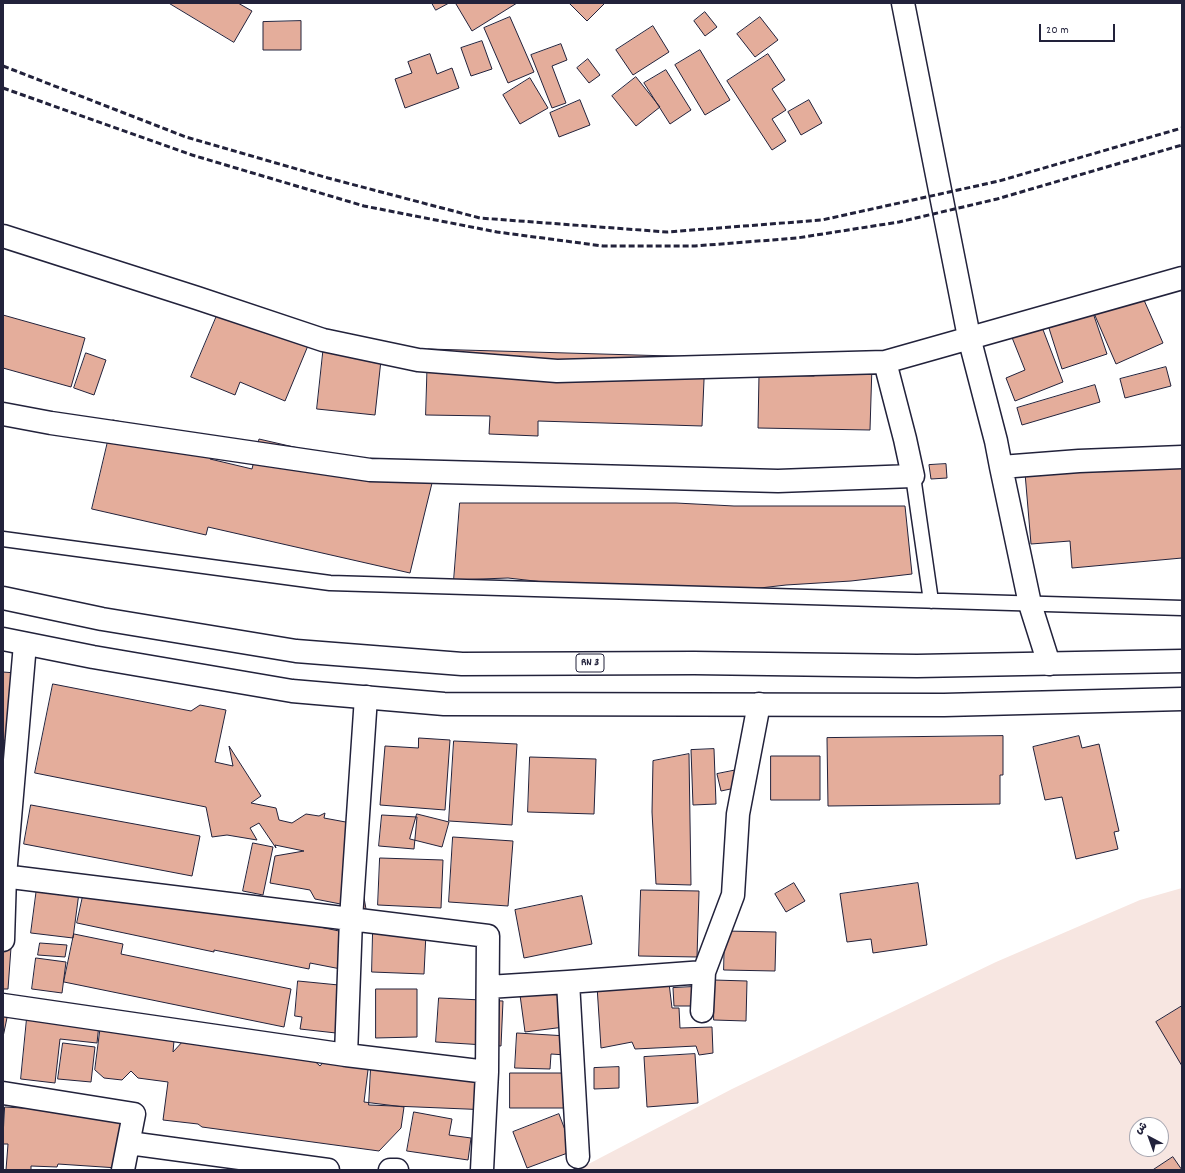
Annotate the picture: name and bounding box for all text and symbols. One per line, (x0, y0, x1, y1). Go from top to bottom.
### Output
scale bar (1041, 16, 1117, 42)
text: 20 m (1046, 22, 1069, 39)
road number: RN 3 (576, 654, 604, 672)
north arrow (1129, 1117, 1169, 1157)
text: ش (1132, 1119, 1152, 1139)

